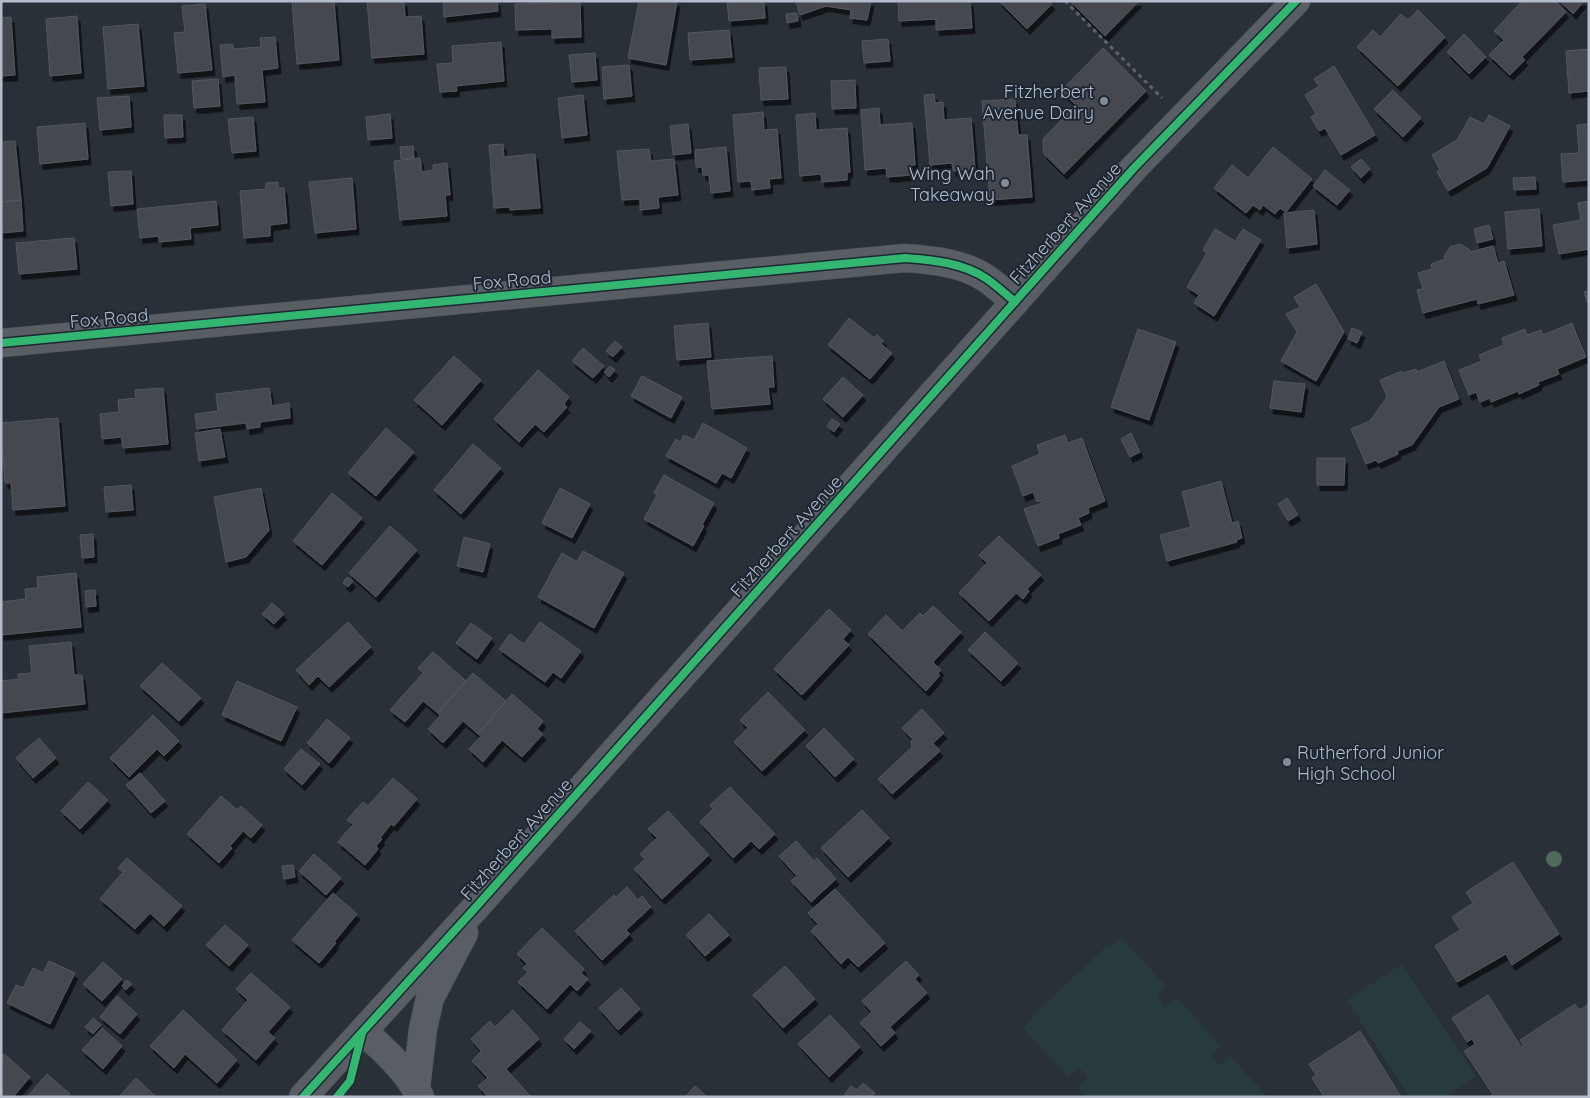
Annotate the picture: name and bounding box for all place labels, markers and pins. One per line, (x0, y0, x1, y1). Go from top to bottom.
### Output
place label: Fitzherbert Avenue Dairy (983, 80, 1094, 124)
marker: Fitzherbert Avenue Dairy (1098, 95, 1110, 107)
place label: Wing Wah Takeaway (909, 162, 995, 206)
marker: Wing Wah Takeaway (999, 177, 1011, 189)
place label: Rutherford Junior High School (1297, 741, 1444, 785)
marker: Rutherford Junior High School (1281, 756, 1293, 768)

